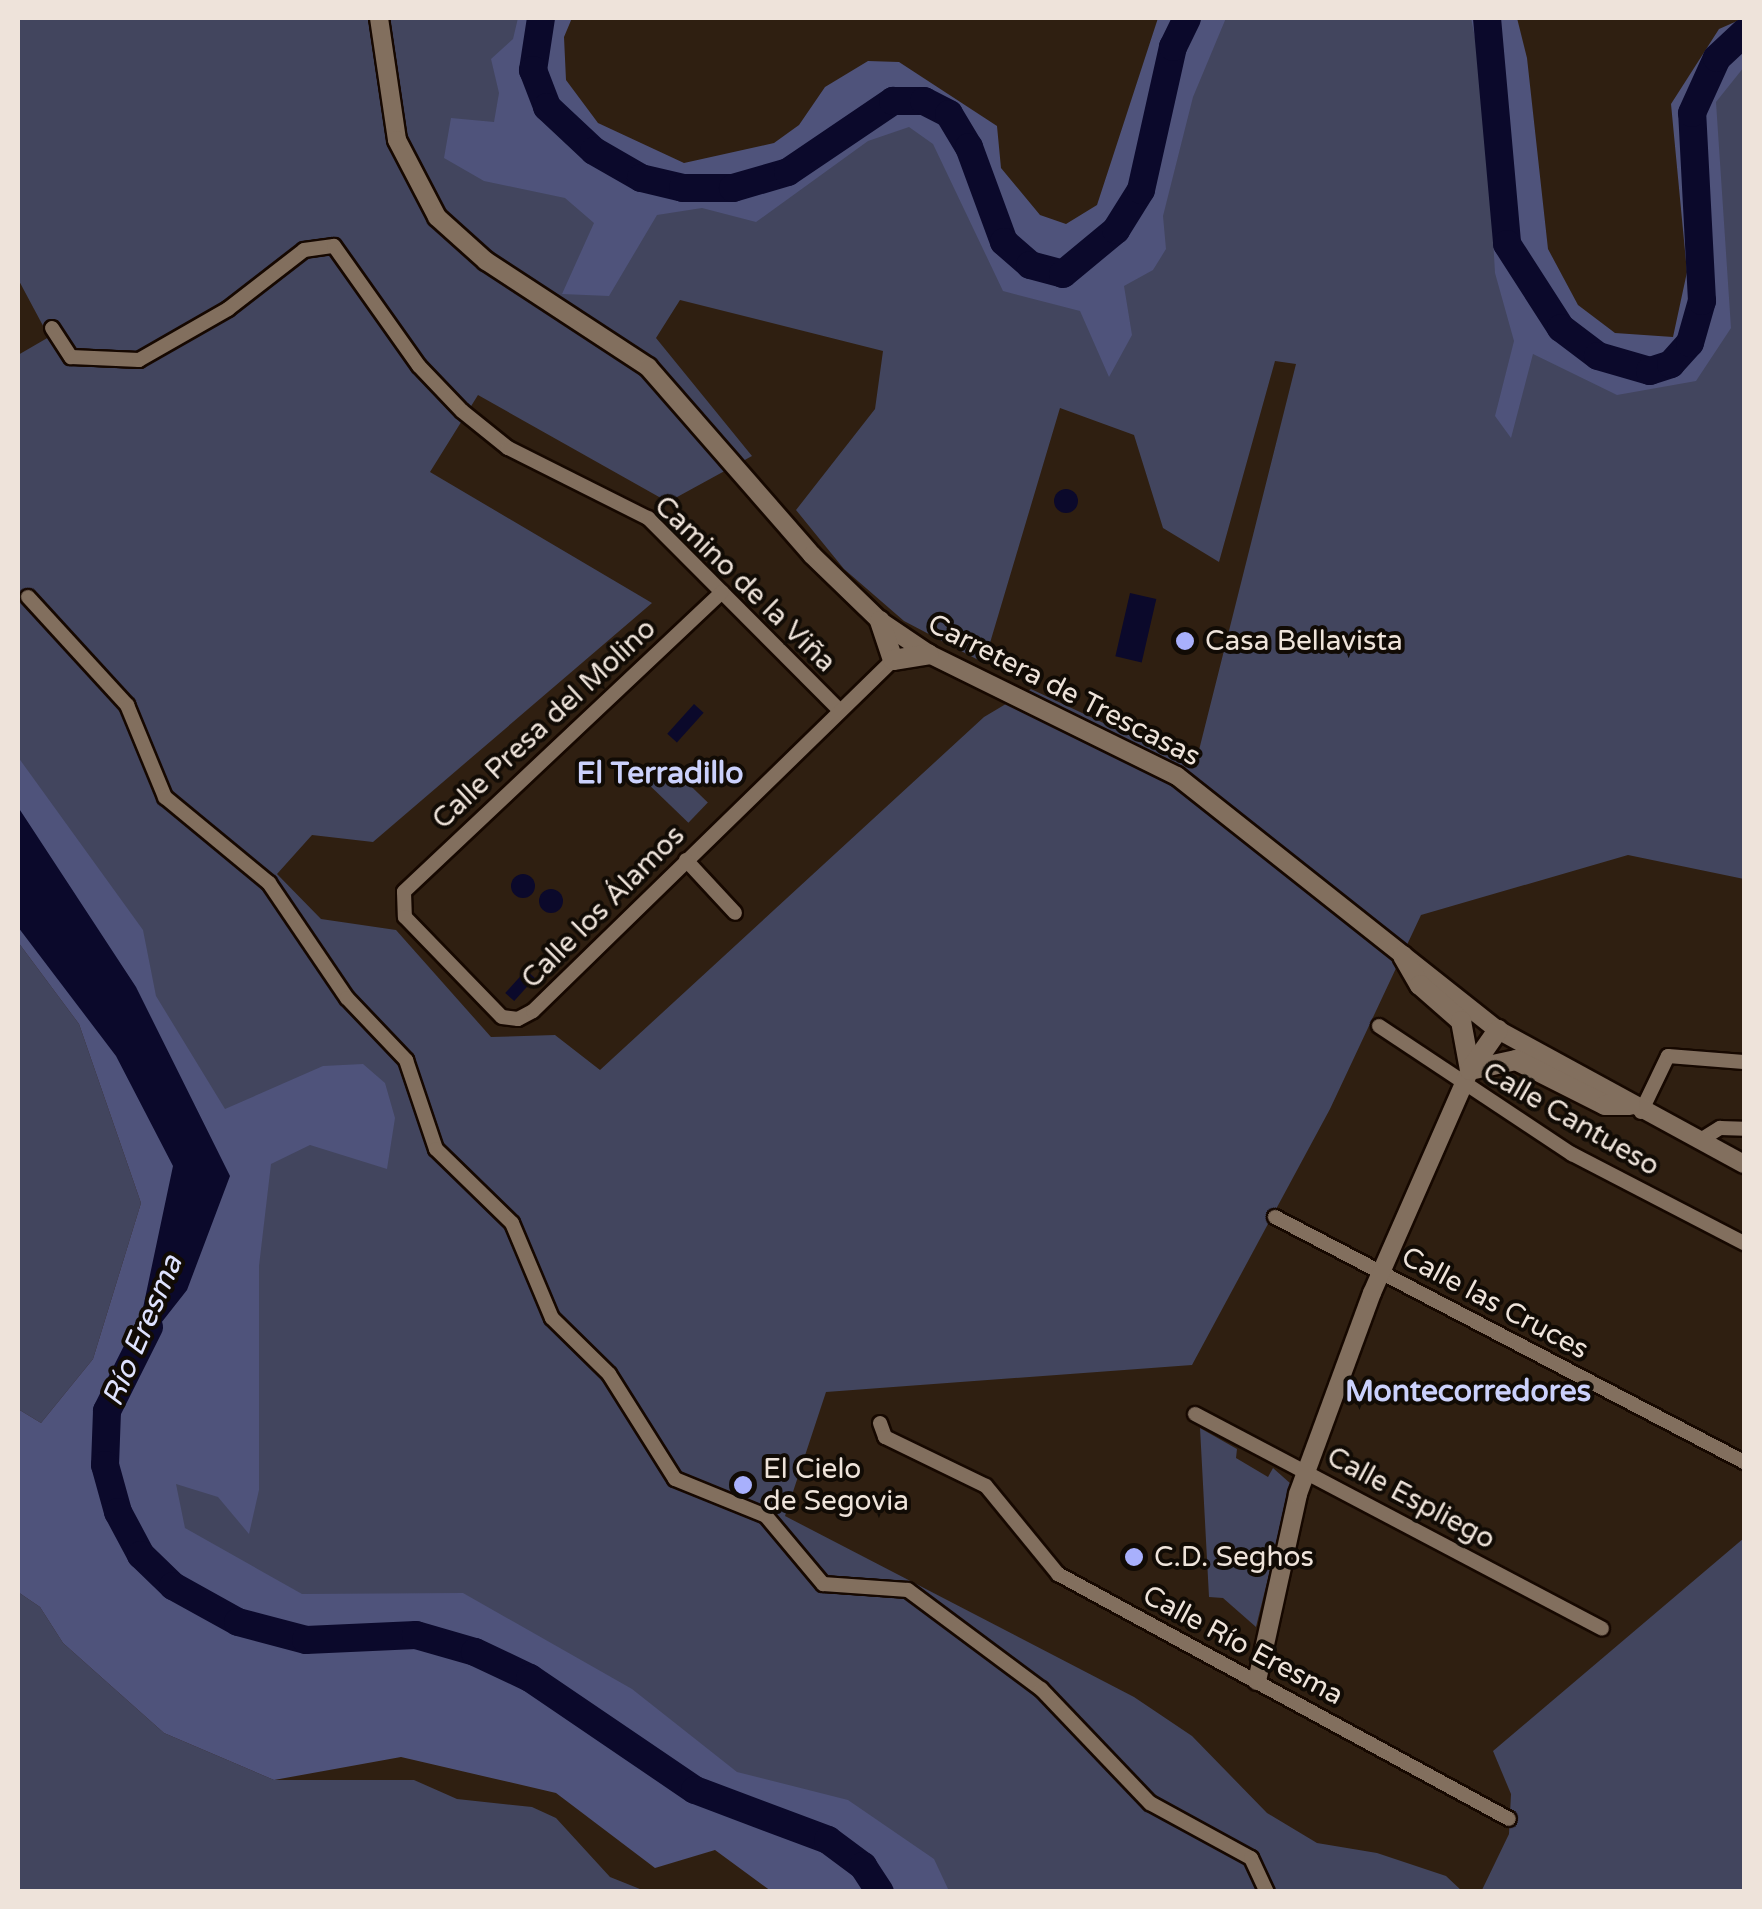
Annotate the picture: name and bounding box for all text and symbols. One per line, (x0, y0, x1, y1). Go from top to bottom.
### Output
street label: Camino de la Viña (647, 489, 843, 679)
street label: Carretera de Trescasas (922, 607, 1206, 773)
street label: Calle Presa del Molino (425, 612, 663, 836)
place label: Casa Bellavista (1205, 624, 1403, 658)
marker: Casa Bellavista (1174, 630, 1196, 652)
district label: El Terradillo (576, 756, 744, 792)
street label: Calle los Álamos (515, 819, 691, 995)
street label: Calle Cantueso (1477, 1055, 1665, 1183)
street label: Calle las Cruces (1396, 1240, 1594, 1366)
water label: Río Eresma (95, 1250, 191, 1412)
district label: Montecorredores (1345, 1374, 1591, 1410)
street label: Calle Espliego (1321, 1440, 1501, 1556)
place label: El Cielo de Segovia (763, 1452, 909, 1518)
marker: El Cielo de Segovia (732, 1474, 754, 1496)
place label: C.D. Seghos (1154, 1540, 1314, 1574)
marker: C.D. Seghos (1123, 1546, 1145, 1568)
street label: Calle Río Eresma (1137, 1578, 1349, 1712)

